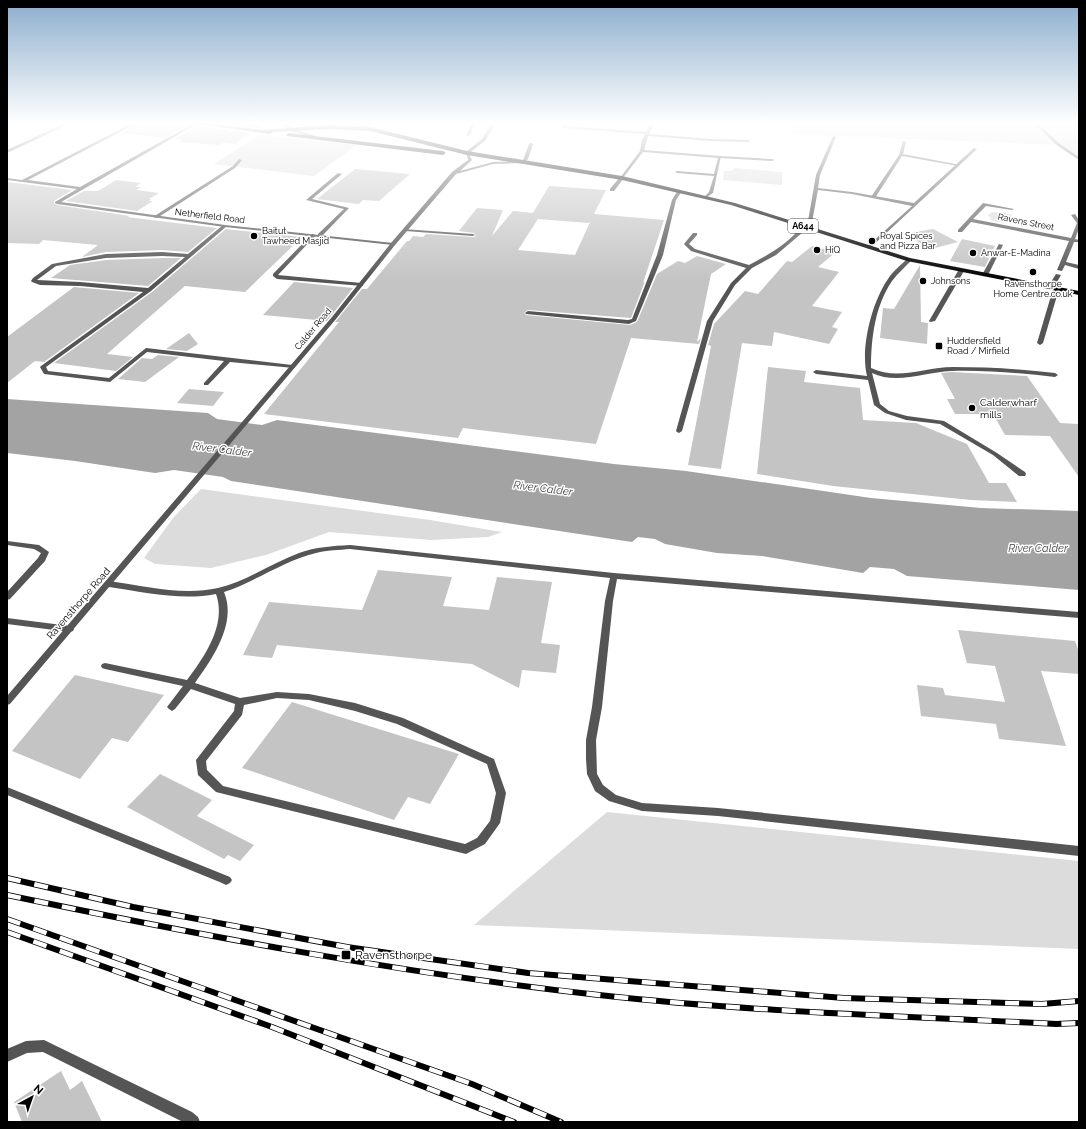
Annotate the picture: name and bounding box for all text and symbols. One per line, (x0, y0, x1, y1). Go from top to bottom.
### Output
street label: Netherfield Road (174, 207, 246, 225)
street label: Ravens Street (997, 212, 1055, 232)
road number: A644 (788, 219, 818, 233)
place label: Baitut Tawheed Masjid (262, 226, 329, 246)
marker: Baitut Tawheed Masjid (249, 231, 259, 241)
place label: Royal Spices and Pizza Bar (880, 231, 937, 251)
marker: Royal Spices and Pizza Bar (867, 236, 877, 246)
marker: HiQ (812, 245, 822, 255)
place label: HiQ (825, 245, 841, 255)
marker: Anwar-E-Madina (968, 248, 978, 258)
place label: Anwar-E-Madina (981, 248, 1051, 258)
marker: Ravensthorpe Home Centre.co.uk (1028, 267, 1038, 277)
marker: Johnsons (918, 276, 928, 286)
place label: Johnsons (931, 276, 971, 286)
place label: Ravensthorpe Home Centre.co.uk (993, 279, 1073, 299)
street label: Calder Road (293, 306, 334, 352)
place label: Huddersfield Road / Mirfield (947, 336, 1010, 356)
marker: Huddersfield Road / Mirfield (934, 341, 944, 351)
place label: Calderwharf mills (980, 397, 1038, 420)
marker: Calderwharf mills (967, 403, 977, 413)
water label: River Calder (192, 439, 254, 460)
water label: River Calder (513, 478, 575, 499)
water label: River Calder (1008, 542, 1069, 555)
street label: Ravensthorpe Road (44, 566, 112, 641)
place label: Ravensthorpe (355, 948, 432, 962)
marker: Ravensthorpe (340, 949, 352, 961)
north arrow (12, 1077, 52, 1117)
text: N (31, 1082, 46, 1097)

